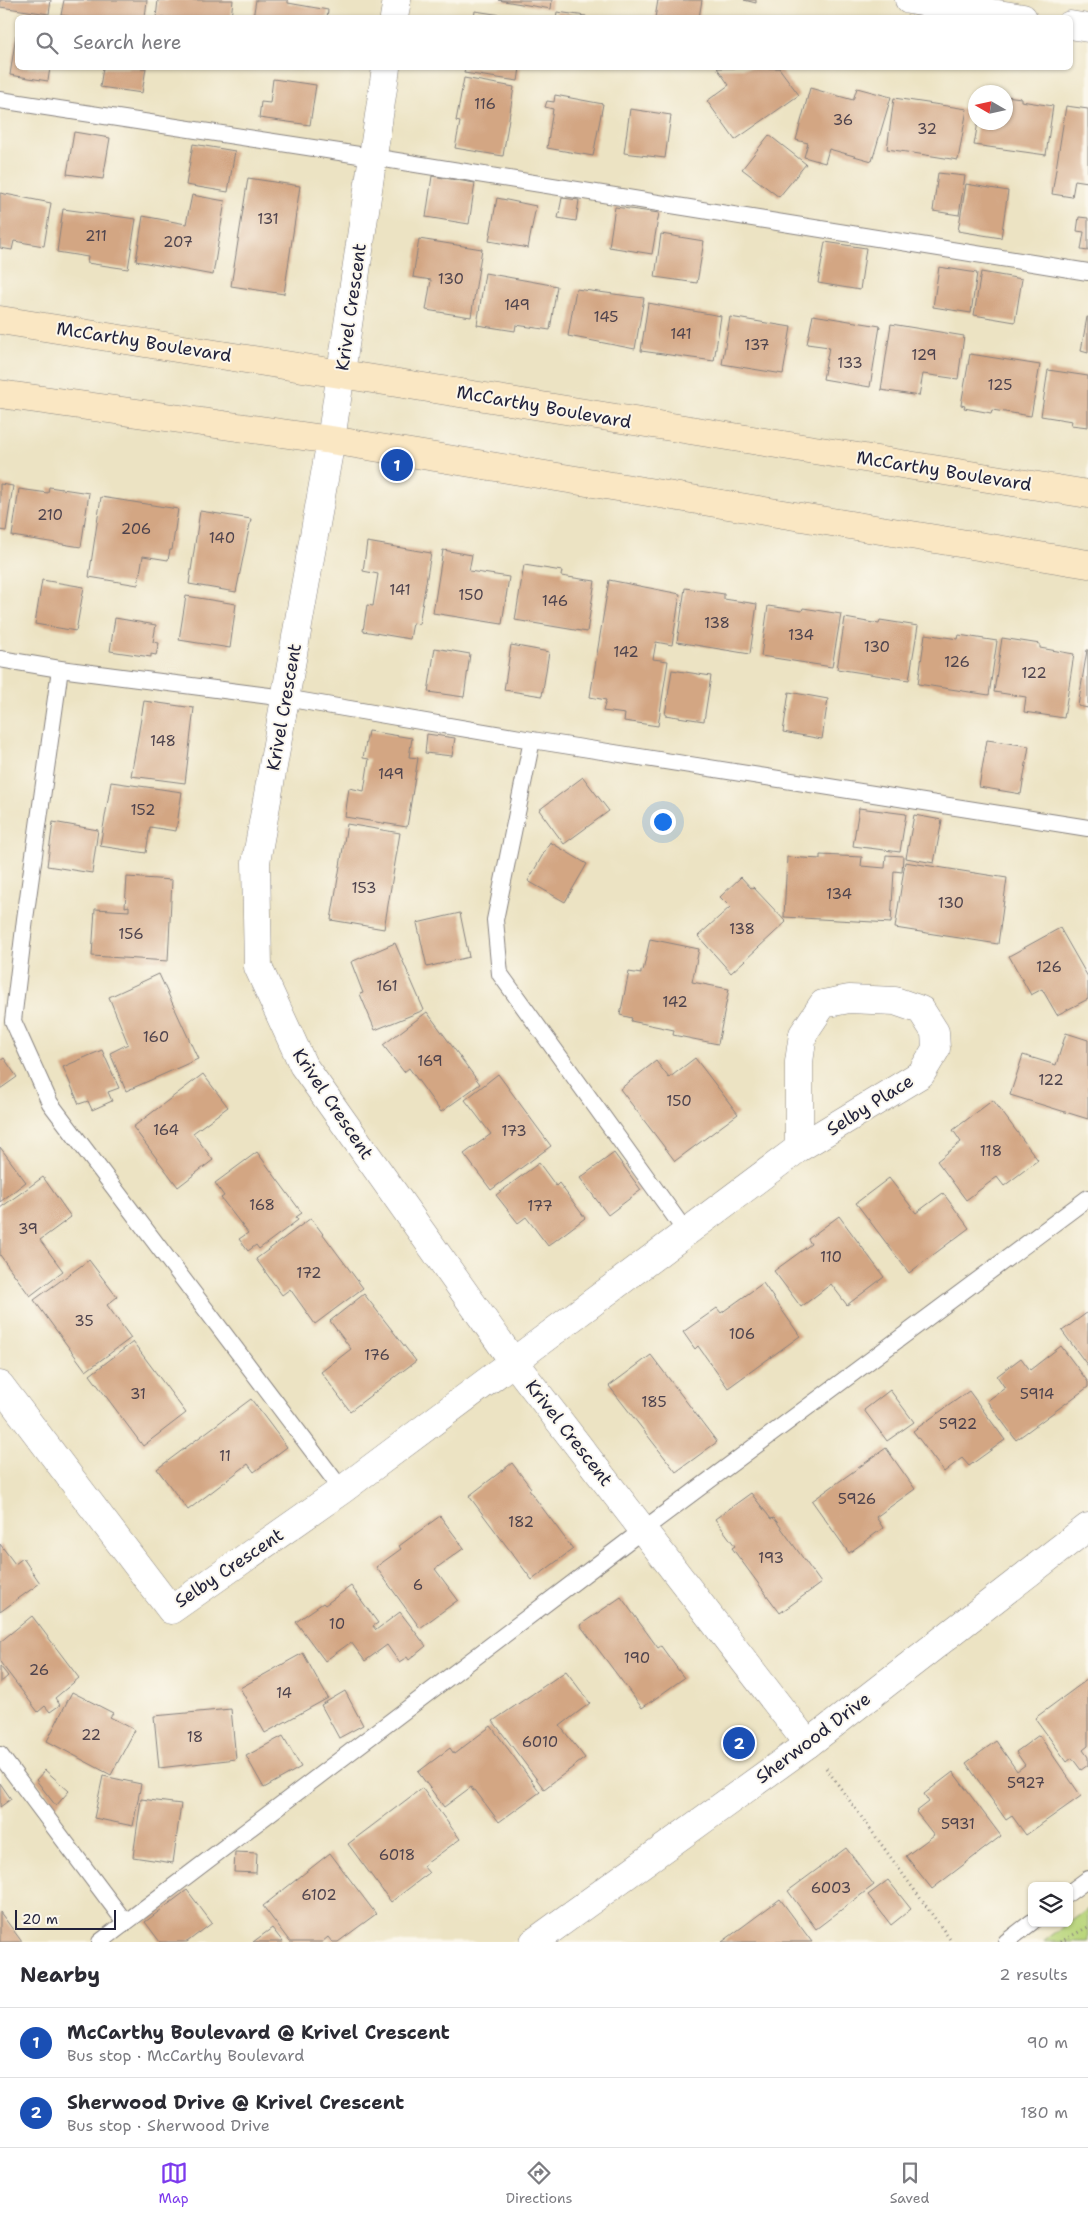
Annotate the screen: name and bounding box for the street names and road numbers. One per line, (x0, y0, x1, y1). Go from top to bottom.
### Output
street label: Krivel Crescent (330, 241, 372, 372)
street label: McCarthy Boulevard (55, 316, 233, 368)
street label: McCarthy Boulevard (455, 380, 633, 434)
street label: McCarthy Boulevard (855, 445, 1033, 497)
street label: Krivel Crescent (261, 641, 307, 772)
street label: Krivel Crescent (287, 1044, 379, 1164)
street label: Selby Place (822, 1069, 918, 1141)
street label: Krivel Crescent (520, 1375, 618, 1491)
street label: Selby Crescent (170, 1523, 288, 1613)
street label: Sherwood Drive (751, 1687, 875, 1789)

